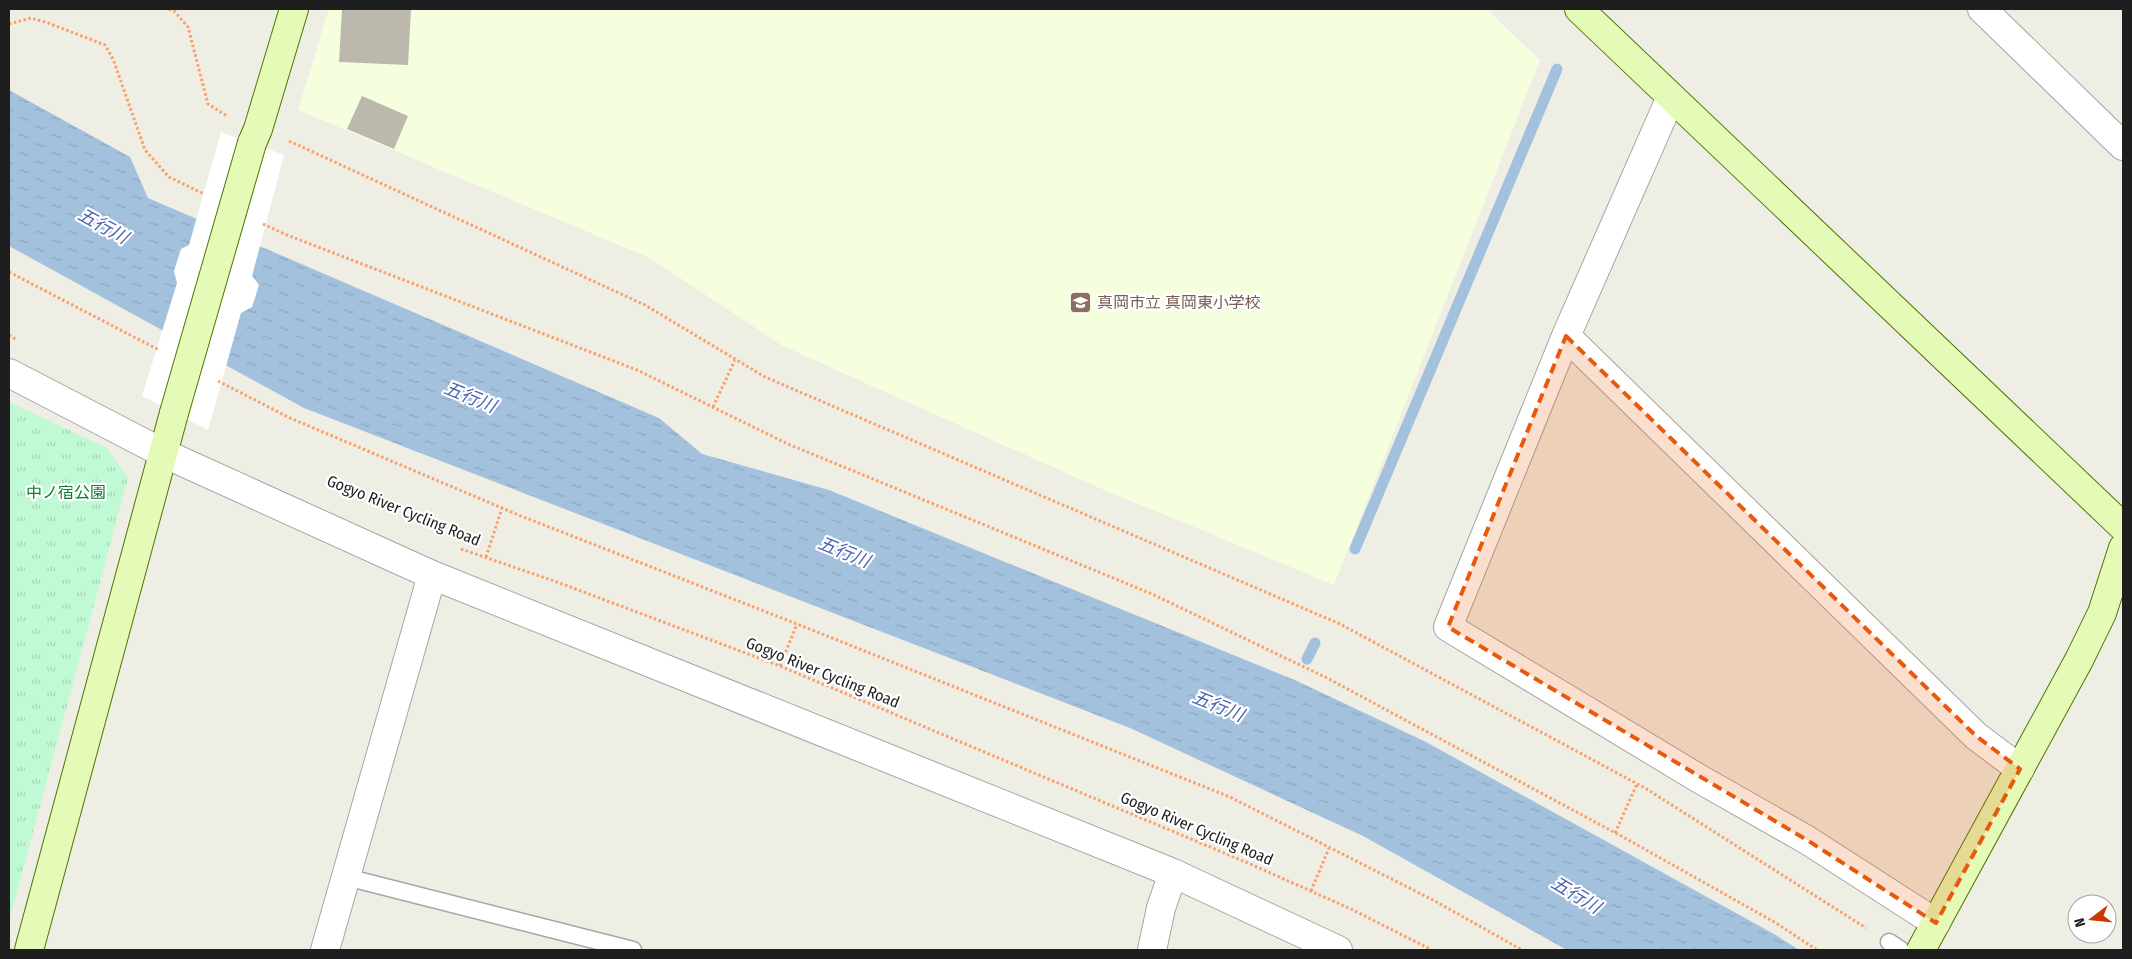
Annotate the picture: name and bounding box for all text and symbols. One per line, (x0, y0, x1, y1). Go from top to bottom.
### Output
water label: 五行川 (74, 203, 134, 250)
school or university icon: 真岡市立 真岡東小学校 (1069, 290, 1093, 314)
place label: 真岡市立 真岡東小学校 (1097, 293, 1261, 312)
water label: 五行川 (441, 377, 501, 418)
street label: Gogyo River Cycling Road (324, 471, 483, 550)
park label: 中ノ宿公園 (26, 483, 106, 502)
water label: 五行川 (815, 532, 875, 573)
street label: Gogyo River Cycling Road (743, 633, 902, 712)
water label: 五行川 (1189, 686, 1249, 727)
street label: Gogyo River Cycling Road (1118, 788, 1276, 869)
water label: 五行川 (1547, 872, 1607, 919)
north arrow (2067, 894, 2117, 944)
text: N (2071, 916, 2089, 929)

